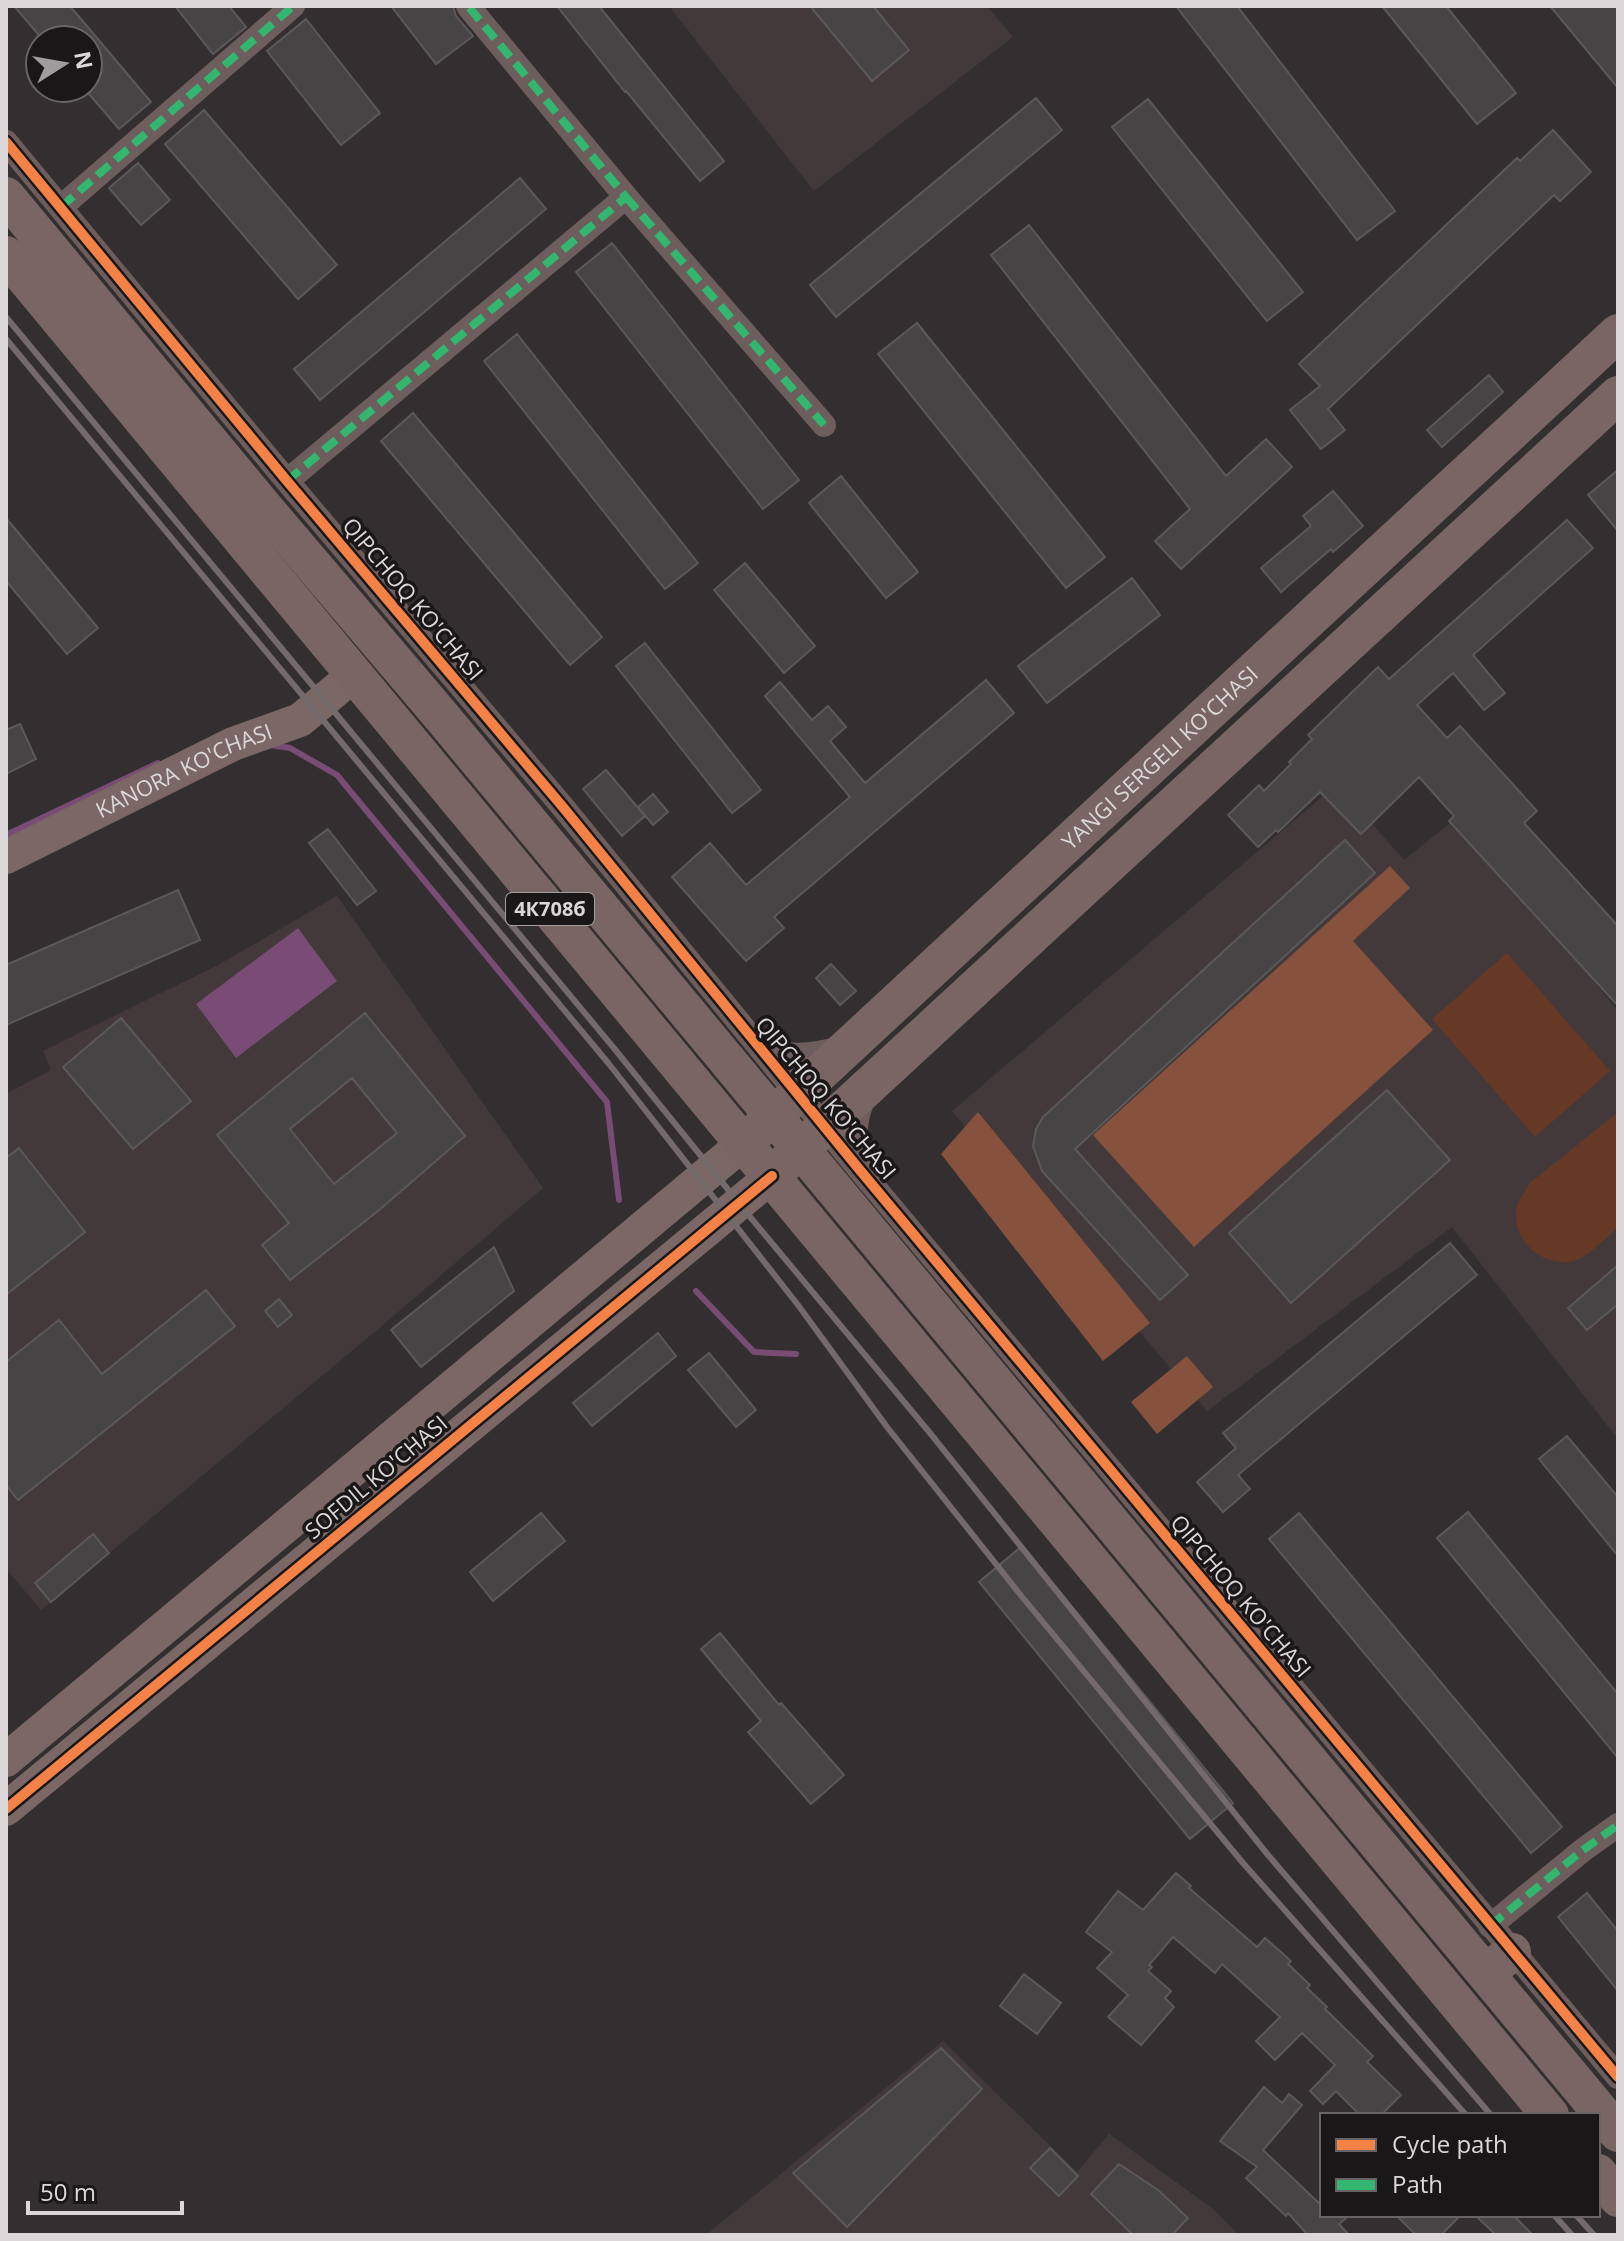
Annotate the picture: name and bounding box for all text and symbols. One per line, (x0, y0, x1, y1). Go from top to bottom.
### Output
north arrow (24, 24, 104, 104)
text: N (68, 48, 101, 72)
street label: QIPCHOQ KO'CHASI (337, 511, 491, 686)
street label: YANGI SERGELI KO'CHASI (1054, 658, 1264, 856)
street label: KANORA KO'CHASI (90, 715, 276, 824)
road number: 4К708б (506, 893, 594, 925)
street label: QIPCHOQ KO'CHASI (750, 1010, 904, 1185)
street label: SOFDIL KO'CHASI (298, 1408, 453, 1545)
street label: QIPCHOQ KO'CHASI (1165, 1508, 1319, 1683)
legend (1320, 2113, 1600, 2217)
text: Cycle path (1392, 2127, 1508, 2160)
scale bar (28, 2165, 182, 2215)
text: Path (1392, 2167, 1443, 2200)
text: 50 m (40, 2175, 96, 2208)

